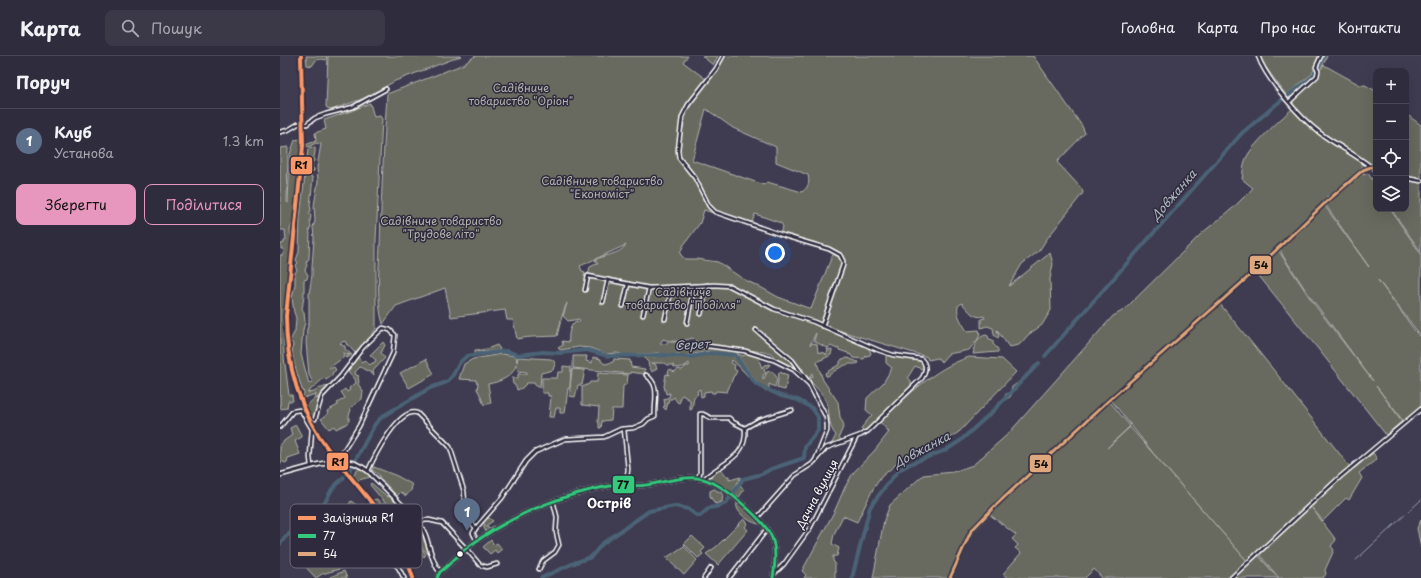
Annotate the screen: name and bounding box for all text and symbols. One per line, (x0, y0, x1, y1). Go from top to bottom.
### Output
search box (105, 10, 385, 46)
text: Карта (20, 14, 81, 42)
text: Пошук (151, 16, 202, 39)
icon: search (119, 17, 141, 39)
text: Головна (1121, 17, 1175, 38)
text: Карта (1197, 17, 1238, 38)
text: Про нас (1260, 17, 1316, 38)
text: Контакти (1338, 17, 1401, 38)
map controls (1373, 68, 1409, 212)
button: + (1373, 68, 1409, 104)
text: Поруч (16, 69, 70, 95)
park label: Садівниче товариство "Оріон" (469, 79, 573, 109)
button: − (1373, 104, 1409, 140)
text: Клуб (54, 120, 92, 143)
text: 1 (26, 131, 32, 150)
text: 1.3 km (223, 131, 264, 150)
button: locate (1373, 140, 1409, 176)
text: Установа (54, 143, 114, 162)
line badge: R1 (290, 156, 313, 175)
text: R1 (295, 156, 307, 173)
water label: Довжанка (1146, 165, 1201, 224)
park label: Садівниче товариство "Економіст" (541, 172, 663, 202)
button: layers (1373, 176, 1409, 212)
button: Зберегти (16, 184, 136, 225)
button: Поділитися (144, 184, 264, 225)
park label: Садівниче товариство "Трудове літо" (380, 212, 502, 242)
your location (765, 243, 785, 263)
line badge: 54 (1249, 255, 1272, 275)
text: 54 (1254, 256, 1269, 273)
park label: Садівниче товариство "Поділля" (625, 283, 741, 313)
water label: Серет (674, 334, 712, 354)
water label: Довжанка (889, 426, 953, 472)
line badge: R1 (326, 452, 349, 471)
text: R1 (332, 453, 344, 470)
line badge: 54 (1029, 454, 1052, 473)
text: 54 (1034, 455, 1049, 472)
street label: Дачна вулиця (791, 456, 842, 532)
line badge: 77 (612, 475, 635, 494)
text: 77 (617, 476, 629, 493)
district label: Острів (587, 493, 631, 512)
pin: 1 (454, 498, 480, 531)
legend (290, 504, 422, 568)
text: Залізниця R1 (322, 509, 394, 526)
text: 77 (323, 527, 335, 544)
text: 54 (323, 545, 337, 562)
unlabelled marker (455, 549, 465, 559)

